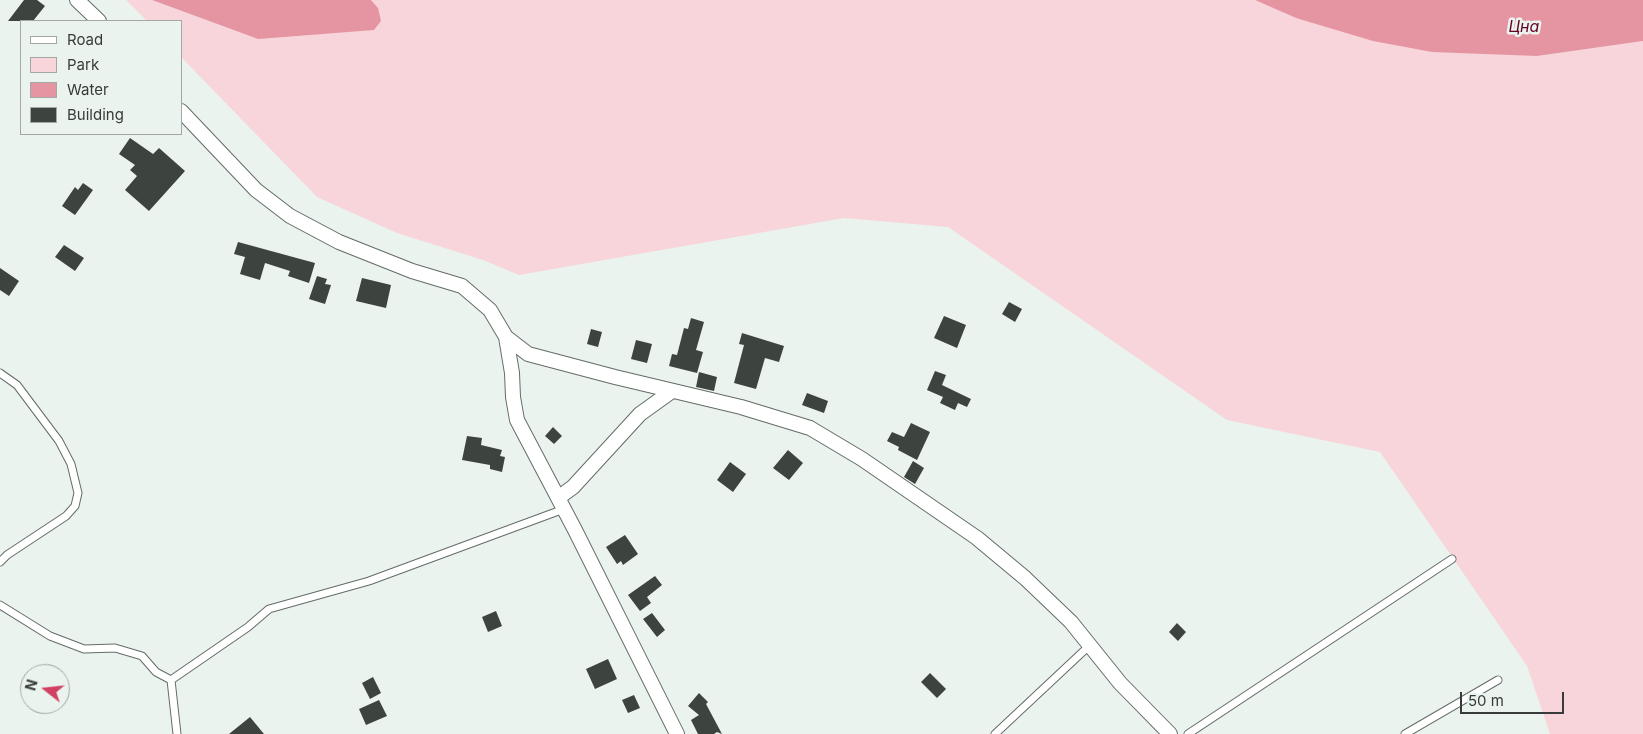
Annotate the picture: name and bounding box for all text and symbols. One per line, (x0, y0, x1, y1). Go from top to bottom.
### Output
water label: Цна (1509, 17, 1539, 37)
legend (20, 20, 182, 135)
text: Road (67, 30, 103, 49)
text: Park (67, 55, 99, 74)
text: Water (67, 80, 109, 99)
text: Building (67, 105, 124, 124)
north arrow (20, 664, 70, 714)
text: N (21, 678, 41, 692)
scale bar (1463, 682, 1567, 714)
text: 50 m (1468, 691, 1504, 710)

